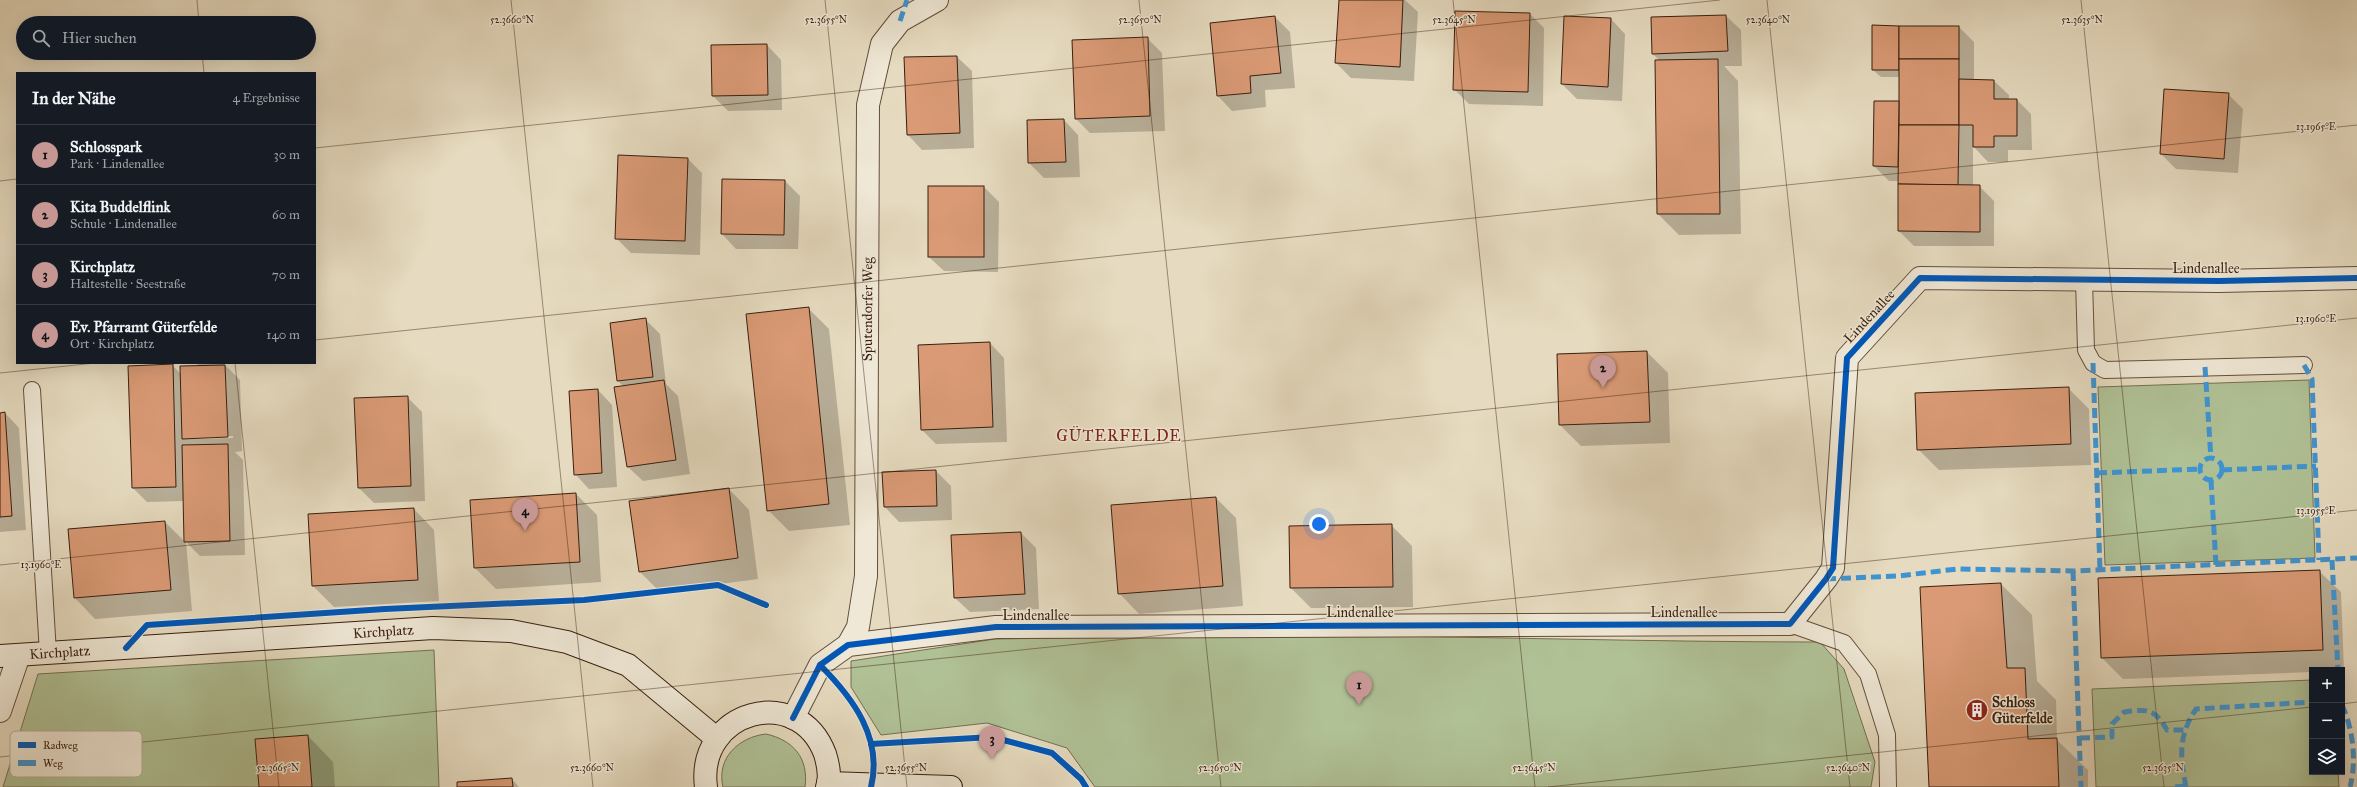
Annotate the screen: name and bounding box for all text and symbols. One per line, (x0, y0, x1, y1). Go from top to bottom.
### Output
text: 52.3660°N (490, 14, 535, 26)
text: 52.3655°N (805, 14, 848, 26)
text: 52.3650°N (1118, 14, 1162, 26)
text: 52.3645°N (1432, 14, 1476, 26)
text: 52.3640°N (1746, 14, 1791, 26)
text: 52.3635°N (2061, 14, 2103, 26)
search box (16, 16, 316, 60)
icon: search (30, 27, 52, 49)
text: Hier suchen (62, 29, 137, 47)
text: In der Nähe (32, 88, 116, 109)
text: 4 Ergebnisse (233, 90, 300, 106)
text: 13.1965°E (2296, 121, 2336, 133)
text: Schlosspark (70, 138, 142, 156)
text: 1 (42, 147, 48, 163)
text: 30 m (274, 147, 300, 163)
text: Park · Lindenallee (70, 156, 164, 172)
text: Kita Buddelflink (70, 198, 171, 216)
text: 2 (42, 207, 48, 223)
text: 60 m (272, 207, 300, 223)
text: Schule · Lindenallee (70, 216, 177, 232)
street label: Sputendorfer Weg (859, 257, 876, 361)
text: Kirchplatz (70, 258, 135, 276)
street label: Lindenallee (2172, 260, 2240, 277)
text: 3 (42, 267, 48, 283)
text: 70 m (272, 267, 300, 283)
text: Haltestelle · Seestraße (70, 276, 186, 292)
street label: Lindenallee (1840, 286, 1899, 347)
text: 13.1960°E (2295, 313, 2337, 325)
text: Ev. Pfarramt Güterfelde (70, 318, 217, 336)
text: 4 (41, 327, 49, 343)
text: 140 m (266, 327, 300, 343)
text: Ort · Kirchplatz (70, 336, 154, 352)
pin: 2 (1590, 355, 1616, 388)
district label: GÜTERFELDE (1056, 425, 1182, 445)
pin: 4 (512, 498, 538, 531)
text: 13.1955°E (2296, 505, 2336, 517)
your location (1309, 514, 1329, 534)
text: 13.1960°E (20, 559, 62, 571)
street label: Lindenallee (1326, 604, 1394, 621)
street label: Lindenallee (1650, 604, 1718, 621)
street label: Lindenallee (1002, 607, 1070, 624)
street label: Kirchplatz (352, 621, 415, 642)
street label: Kirchplatz (29, 642, 91, 663)
map controls (2309, 667, 2345, 775)
button: + (2309, 667, 2345, 703)
pin: 1 (1346, 672, 1372, 705)
place label: Schloss Güterfelde (1992, 694, 2053, 727)
building icon: Schloss Güterfelde (1964, 697, 1990, 723)
button: − (2309, 703, 2345, 739)
pin: 3 (979, 726, 1005, 759)
legend (10, 731, 142, 777)
text: Radweg (43, 739, 79, 752)
button: layers (2309, 739, 2345, 775)
text: Weg (43, 757, 64, 770)
text: 52.3665°N (257, 762, 300, 774)
text: 52.3660°N (570, 762, 615, 774)
text: 52.3655°N (885, 762, 928, 774)
text: 52.3650°N (1198, 762, 1242, 774)
text: 52.3645°N (1512, 762, 1556, 774)
text: 52.3640°N (1826, 762, 1871, 774)
text: 52.3635°N (2142, 762, 2184, 774)

